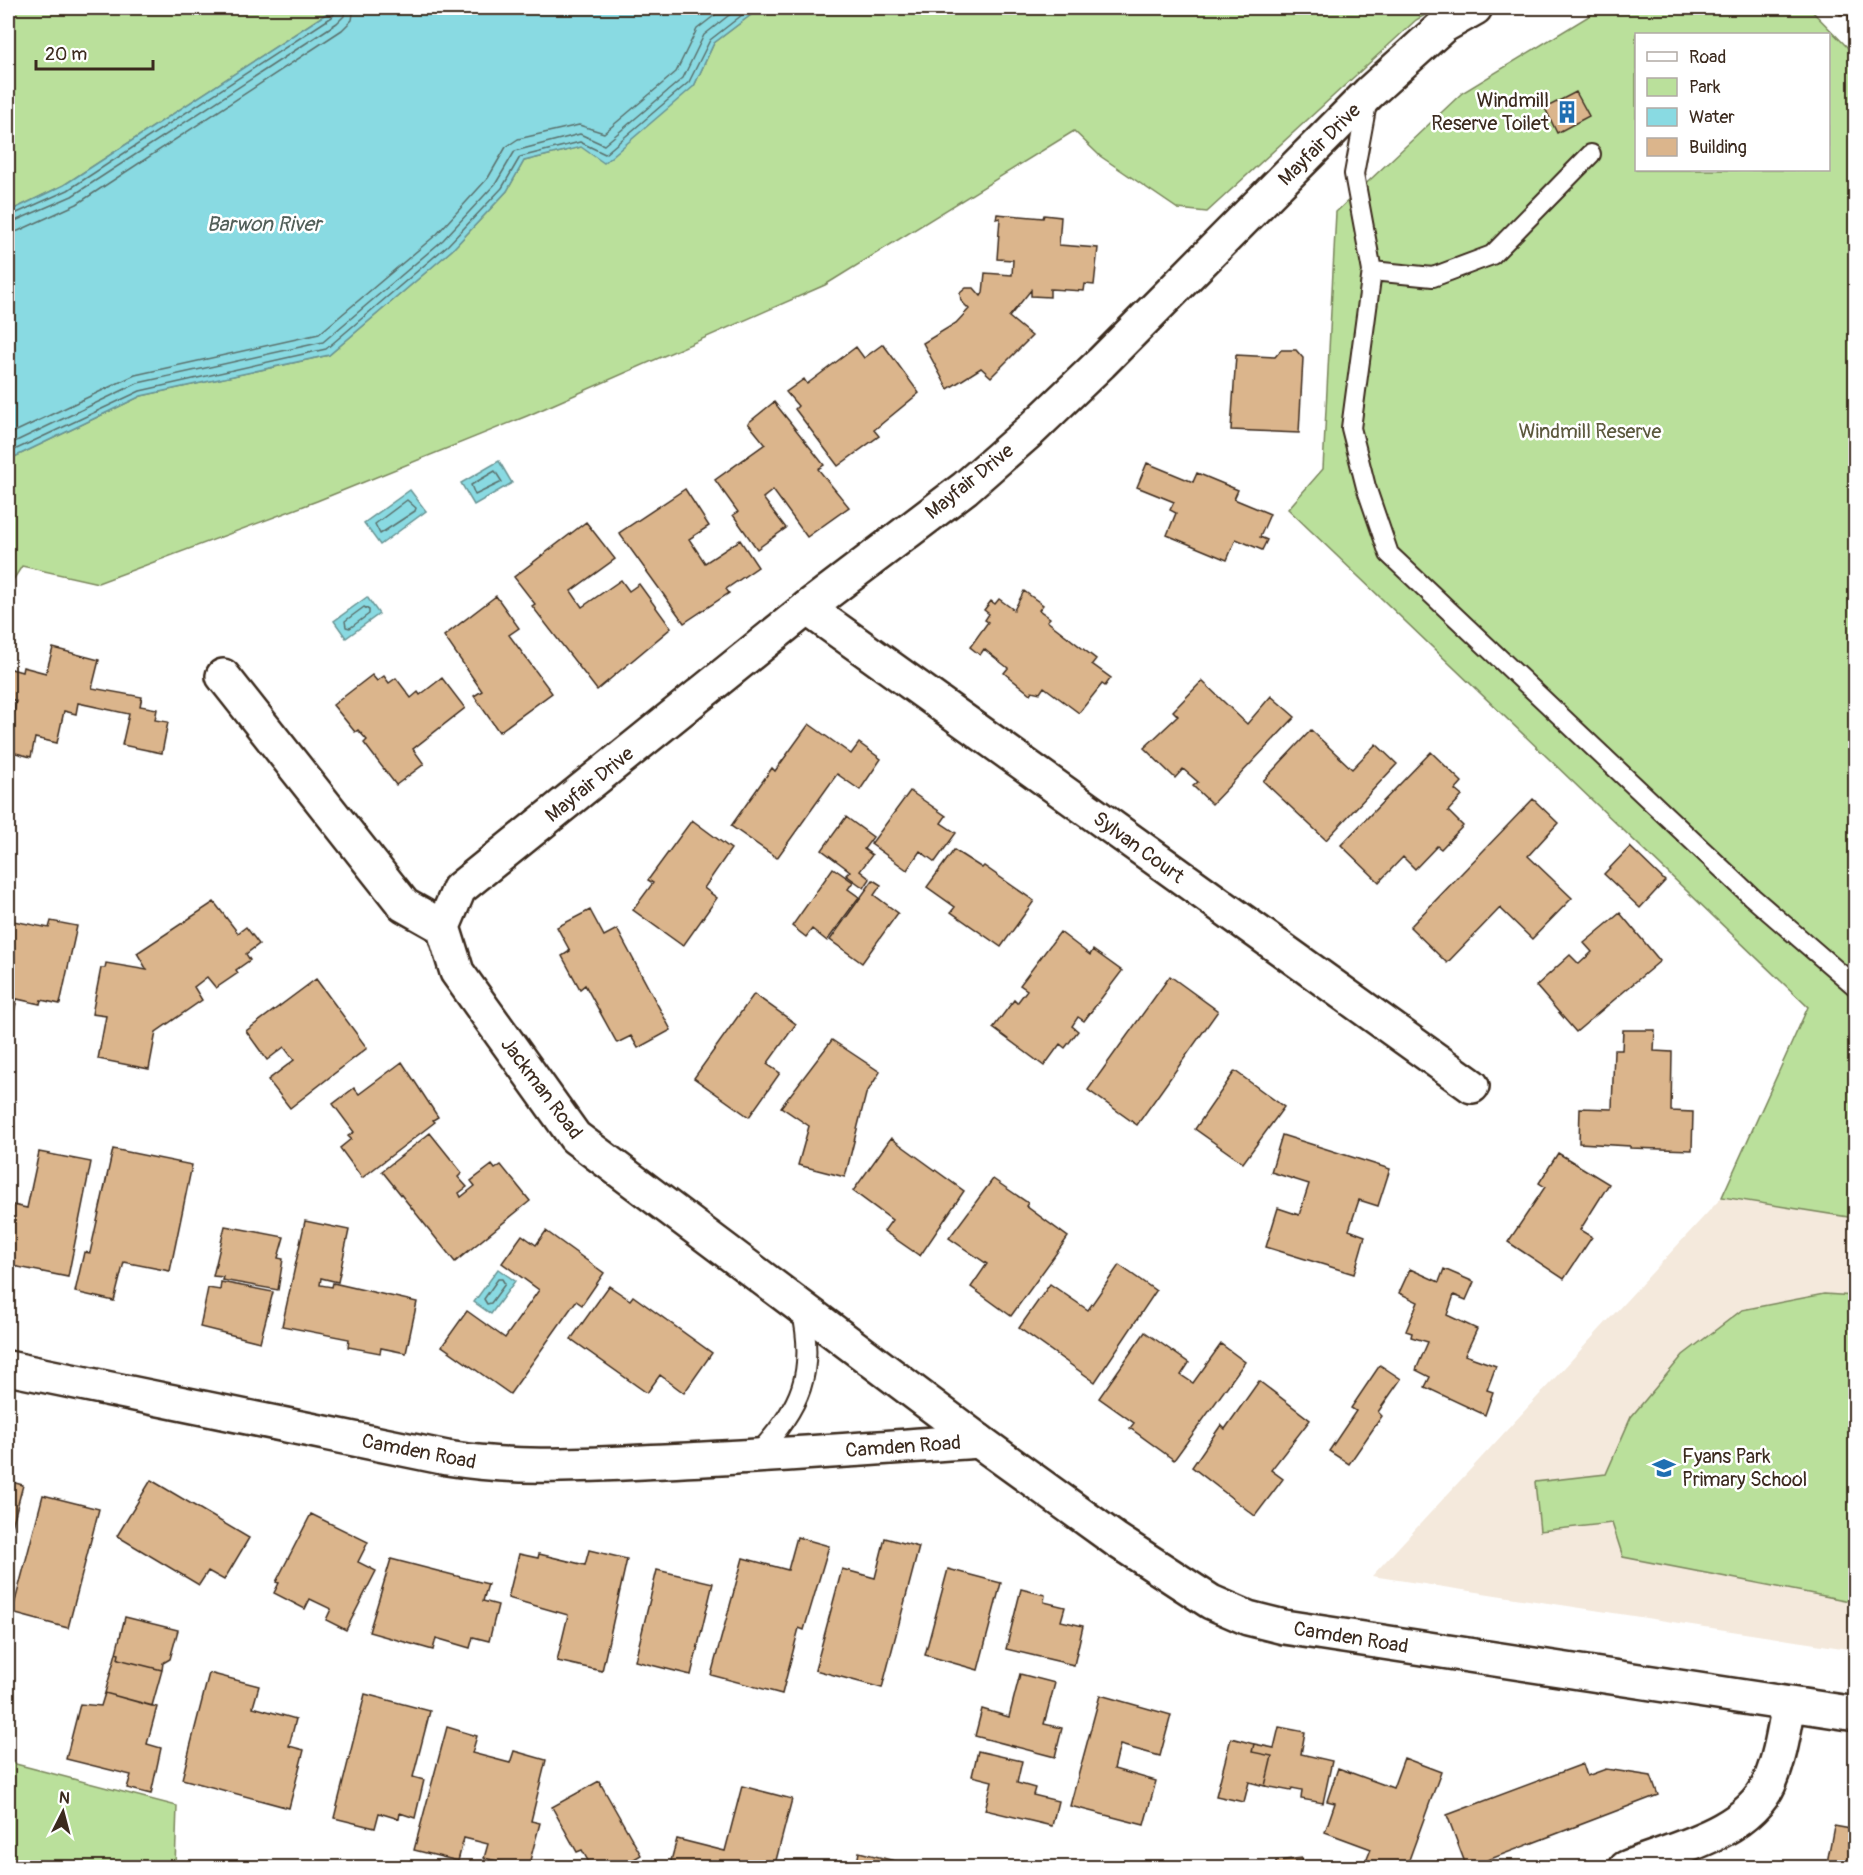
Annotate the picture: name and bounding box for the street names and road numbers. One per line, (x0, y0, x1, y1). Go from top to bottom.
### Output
street label: Mayfair Drive (1273, 98, 1366, 191)
street label: Mayfair Drive (920, 438, 1019, 525)
street label: Mayfair Drive (540, 741, 639, 828)
street label: Sylvan Court (1088, 806, 1190, 889)
street label: Jackman Road (495, 1032, 588, 1144)
street label: Camden Road (360, 1428, 478, 1475)
street label: Camden Road (844, 1430, 962, 1463)
street label: Camden Road (1292, 1616, 1410, 1659)

